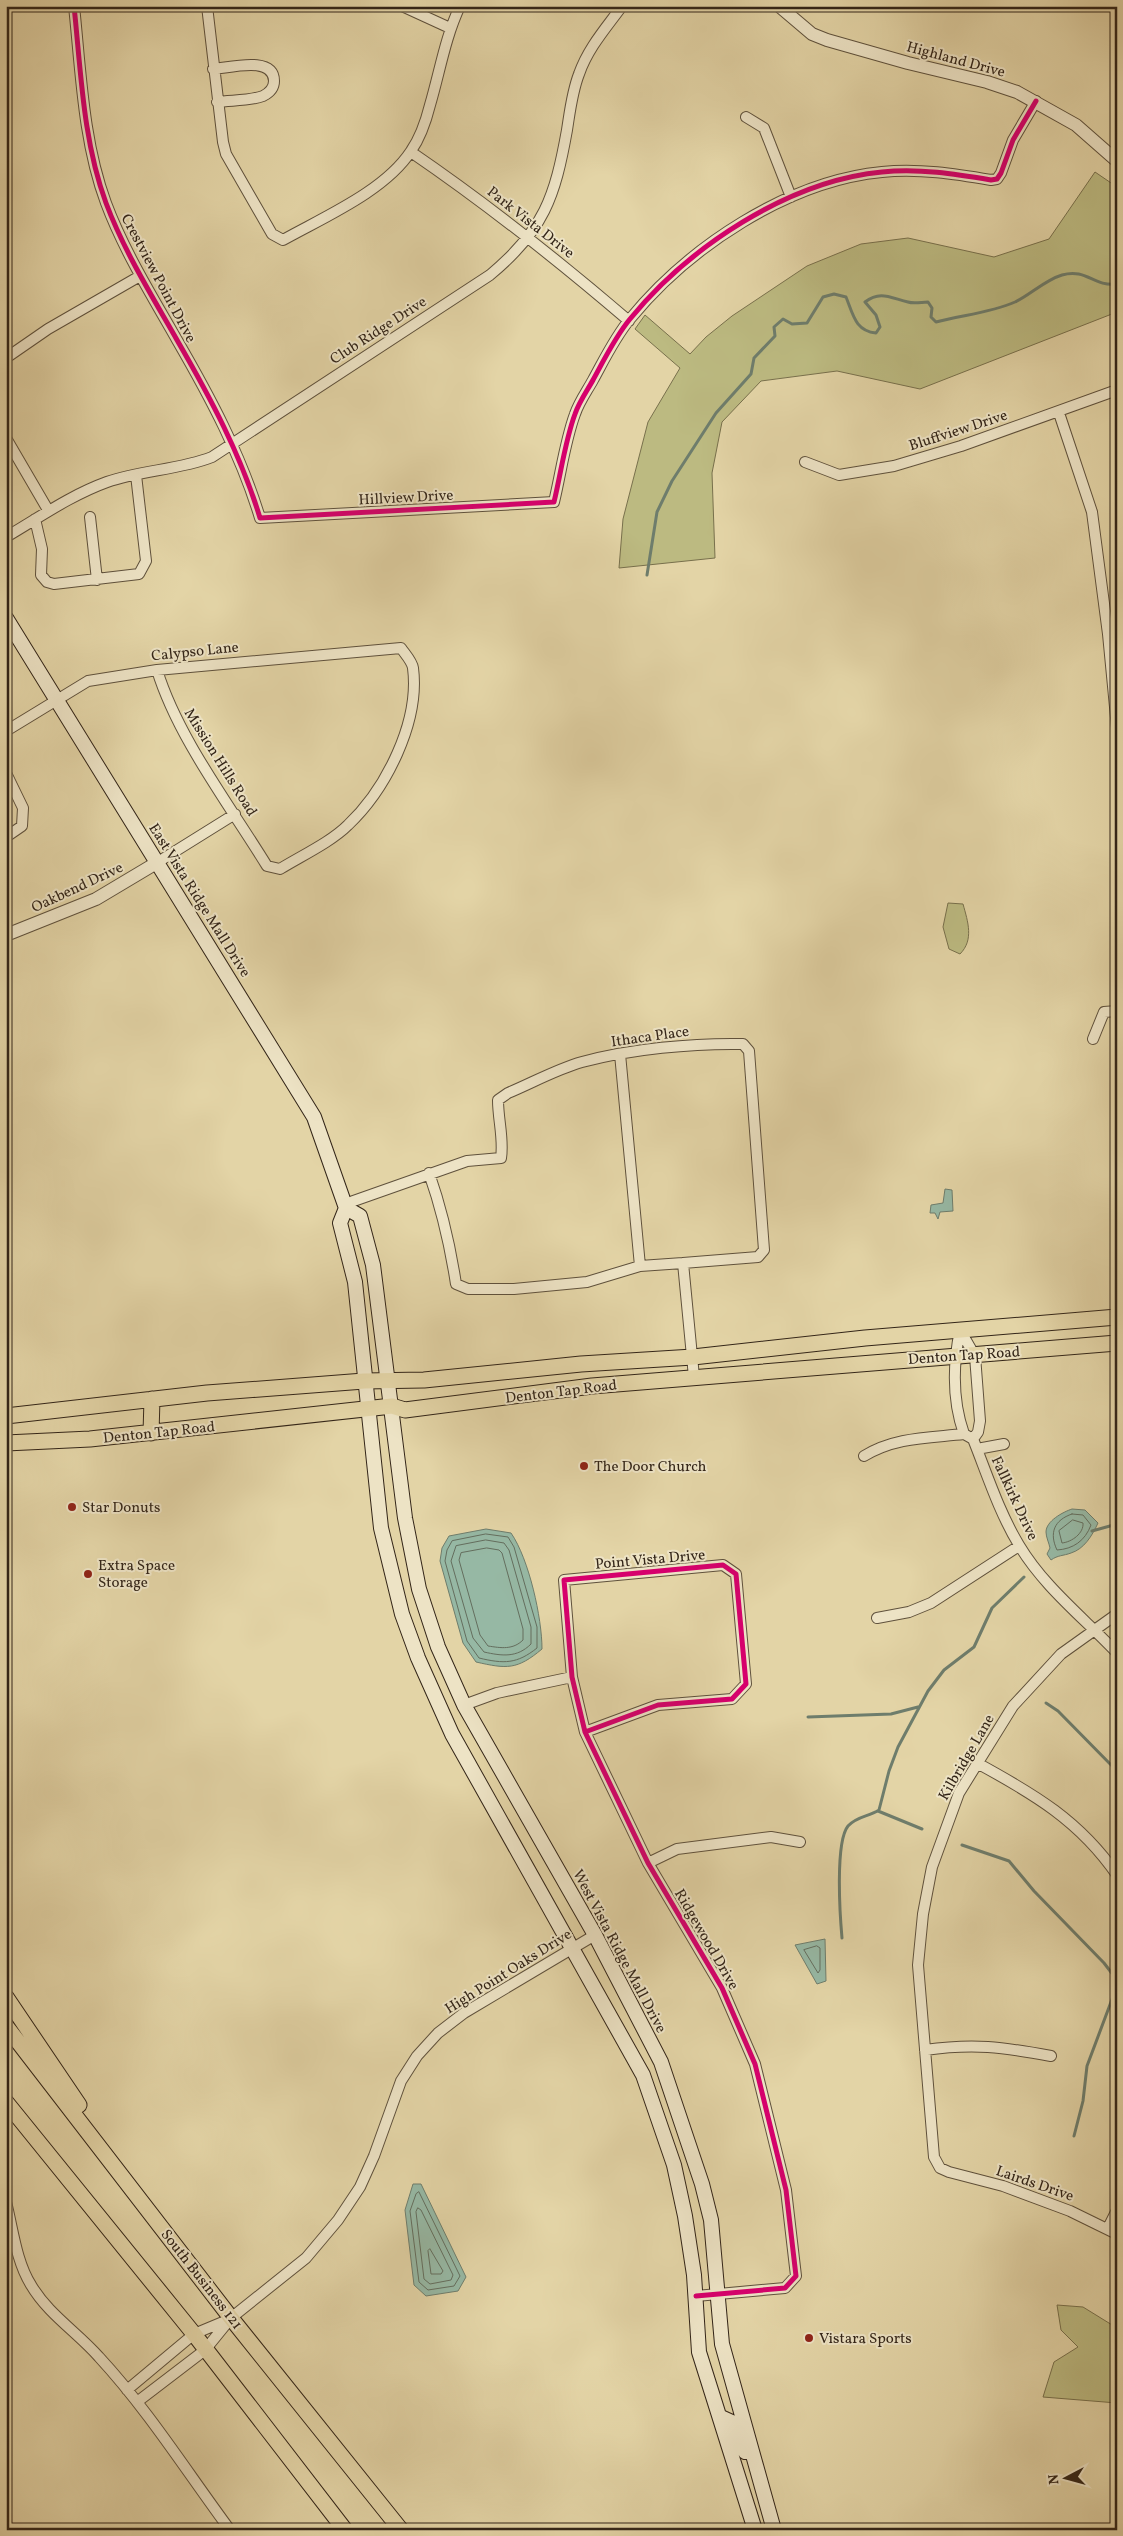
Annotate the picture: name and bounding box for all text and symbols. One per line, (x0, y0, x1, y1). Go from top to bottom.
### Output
street label: Highland Drive (904, 37, 1007, 84)
street label: Park Vista Drive (482, 182, 578, 264)
street label: Crestview Point Drive (115, 211, 201, 347)
street label: Club Ridge Drive (326, 292, 431, 370)
street label: Bluffview Drive (906, 406, 1010, 457)
street label: Hillview Drive (358, 486, 454, 511)
street label: Calypso Lane (150, 637, 240, 668)
street label: Mission Hills Road (178, 705, 261, 821)
street label: East Vista Ridge Mall Drive (143, 820, 255, 982)
street label: Oakbend Drive (28, 858, 127, 919)
street label: Ithaca Place (610, 1022, 691, 1053)
street label: Denton Tap Road (907, 1342, 1021, 1371)
street label: Denton Tap Road (504, 1375, 618, 1410)
street label: Denton Tap Road (102, 1417, 216, 1450)
street label: Fallkirk Drive (985, 1453, 1042, 1544)
place label: The Door Church (594, 1457, 707, 1478)
marker: The Door Church (578, 1460, 590, 1472)
place label: Star Donuts (82, 1498, 160, 1519)
marker: Star Donuts (66, 1501, 78, 1513)
street label: Point Vista Drive (594, 1545, 706, 1576)
place label: Extra Space Storage (98, 1556, 175, 1594)
marker: Extra Space Storage (82, 1568, 94, 1580)
street label: Kilbridge Lane (934, 1711, 1000, 1805)
street label: West Vista Ridge Mall Drive (567, 1866, 671, 2037)
street label: Ridgewood Drive (668, 1885, 743, 1994)
street label: High Point Oaks Drive (441, 1925, 576, 2020)
street label: Lairds Drive (993, 2161, 1076, 2208)
street label: South Business 121 (155, 2225, 247, 2335)
place label: Vistara Sports (819, 2329, 912, 2350)
marker: Vistara Sports (803, 2332, 815, 2344)
north arrow (1040, 2454, 1090, 2504)
text: N (1045, 2473, 1065, 2485)

